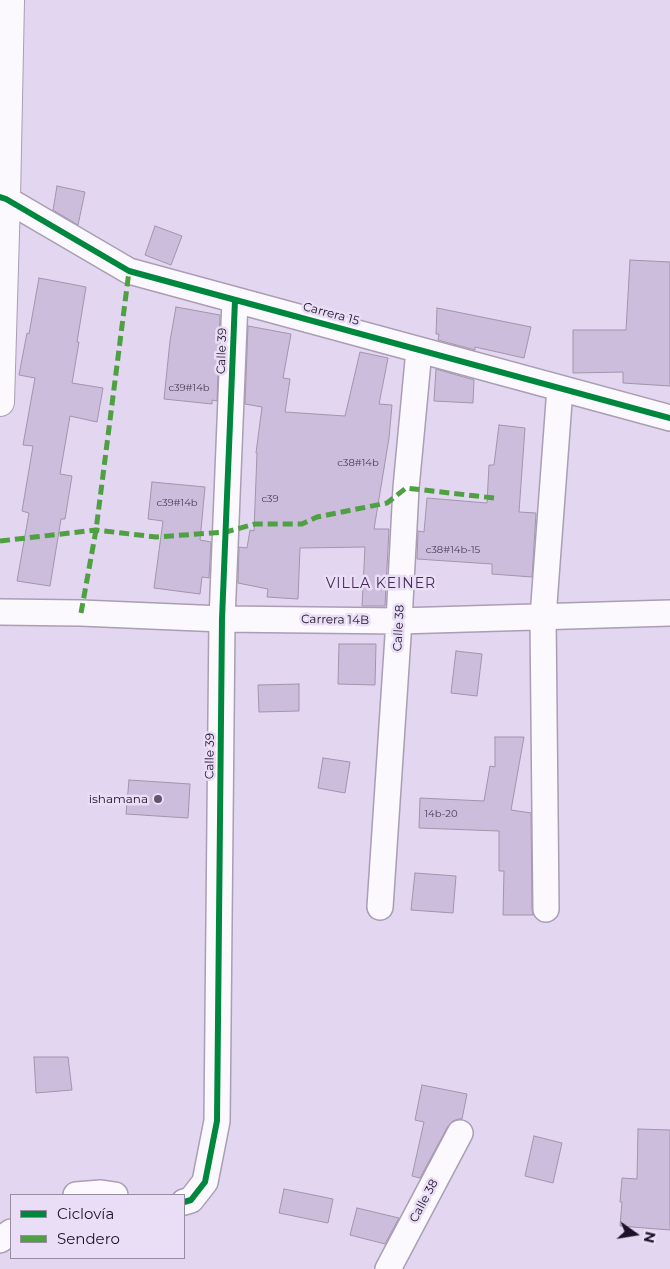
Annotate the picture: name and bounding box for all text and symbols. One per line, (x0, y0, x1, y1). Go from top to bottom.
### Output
street label: Carrera 15 (301, 300, 361, 328)
street label: Calle 39 (214, 328, 230, 374)
house number: c39#14b (168, 382, 210, 394)
house number: c38#14b (337, 457, 379, 469)
house number: c39 (261, 493, 279, 505)
house number: c39#14b (156, 497, 198, 509)
house number: c38#14b-15 (426, 544, 480, 556)
district label: VILLA KEINER (324, 576, 438, 592)
street label: Calle 38 (391, 604, 407, 652)
street label: Carrera 14B (301, 612, 369, 628)
street label: Calle 39 (202, 733, 218, 779)
place label: ishamana (89, 792, 148, 806)
marker: ishamana (152, 793, 164, 805)
house number: 14b-20 (424, 808, 458, 820)
street label: Calle 38 (407, 1177, 441, 1225)
legend (10, 1194, 185, 1259)
text: Ciclovía (57, 1204, 114, 1223)
north arrow (610, 1209, 660, 1259)
text: Sendero (57, 1229, 120, 1248)
text: N (640, 1230, 660, 1245)

